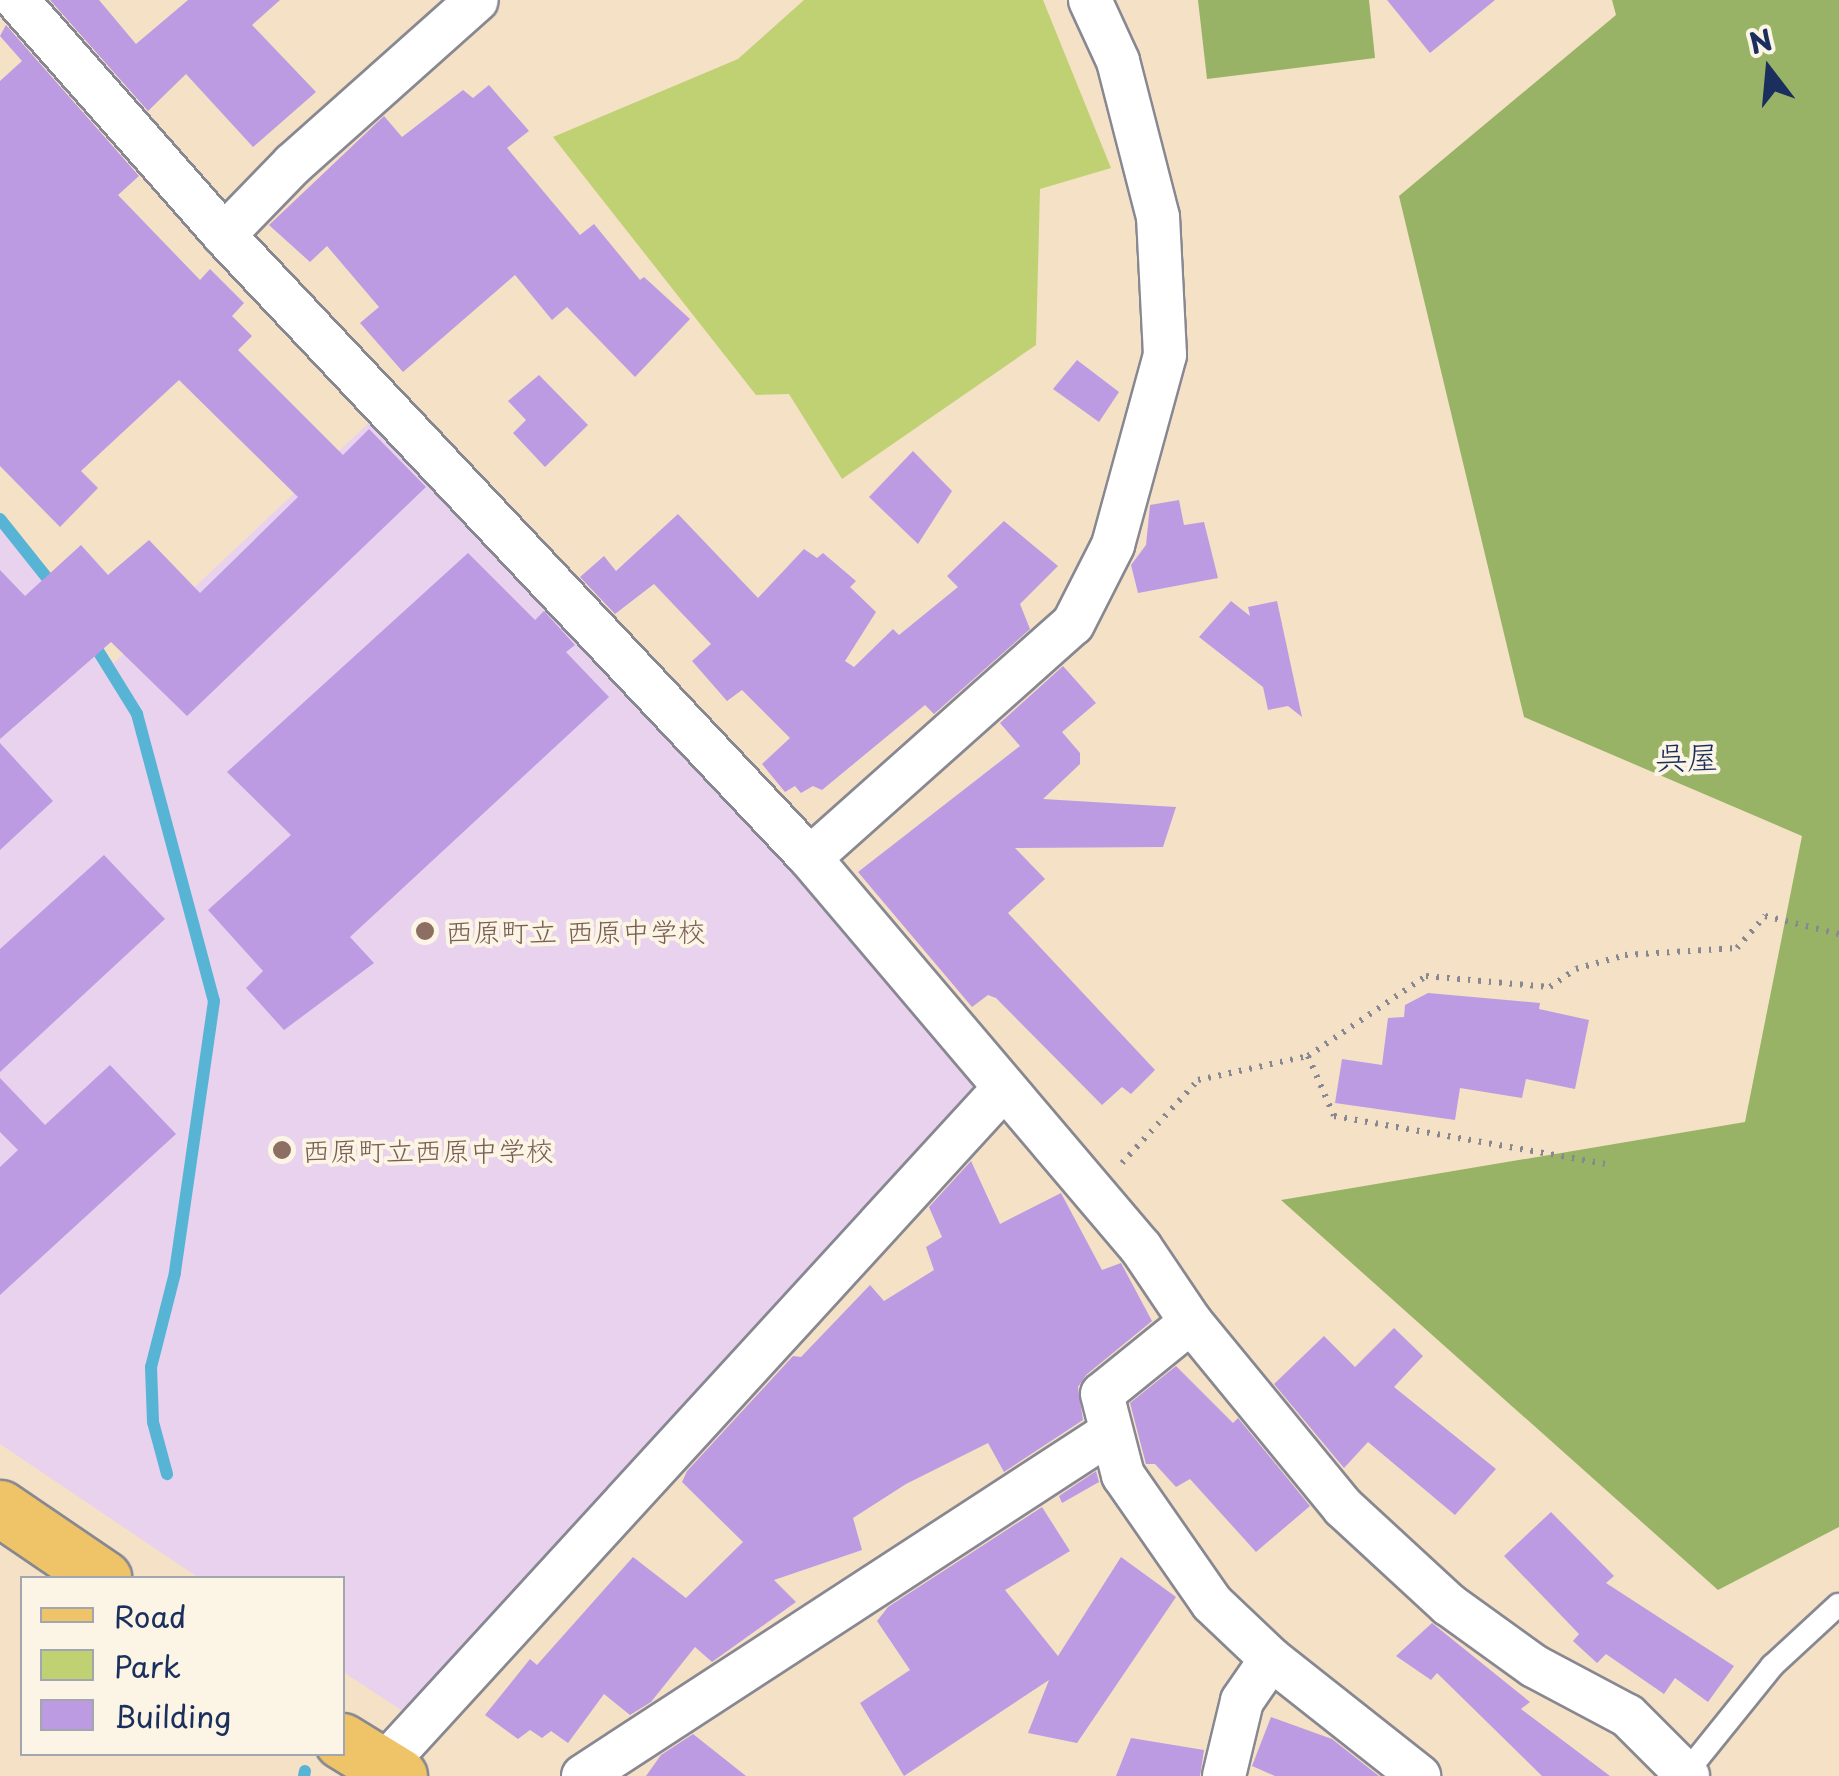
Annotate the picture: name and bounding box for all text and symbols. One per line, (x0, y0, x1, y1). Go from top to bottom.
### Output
text: N (1744, 17, 1777, 64)
north arrow (1719, 20, 1819, 120)
district label: 呉屋 (1655, 737, 1719, 775)
place label: 西原町立 西原中学校 (445, 914, 706, 948)
marker: 西原町立 西原中学校 (414, 920, 436, 942)
place label: 西原町立西原中学校 (302, 1133, 554, 1167)
marker: 西原町立西原中学校 (271, 1139, 293, 1161)
legend (20, 1576, 345, 1756)
text: Road (114, 1593, 187, 1638)
text: Park (114, 1643, 181, 1688)
text: Building (114, 1693, 231, 1738)

